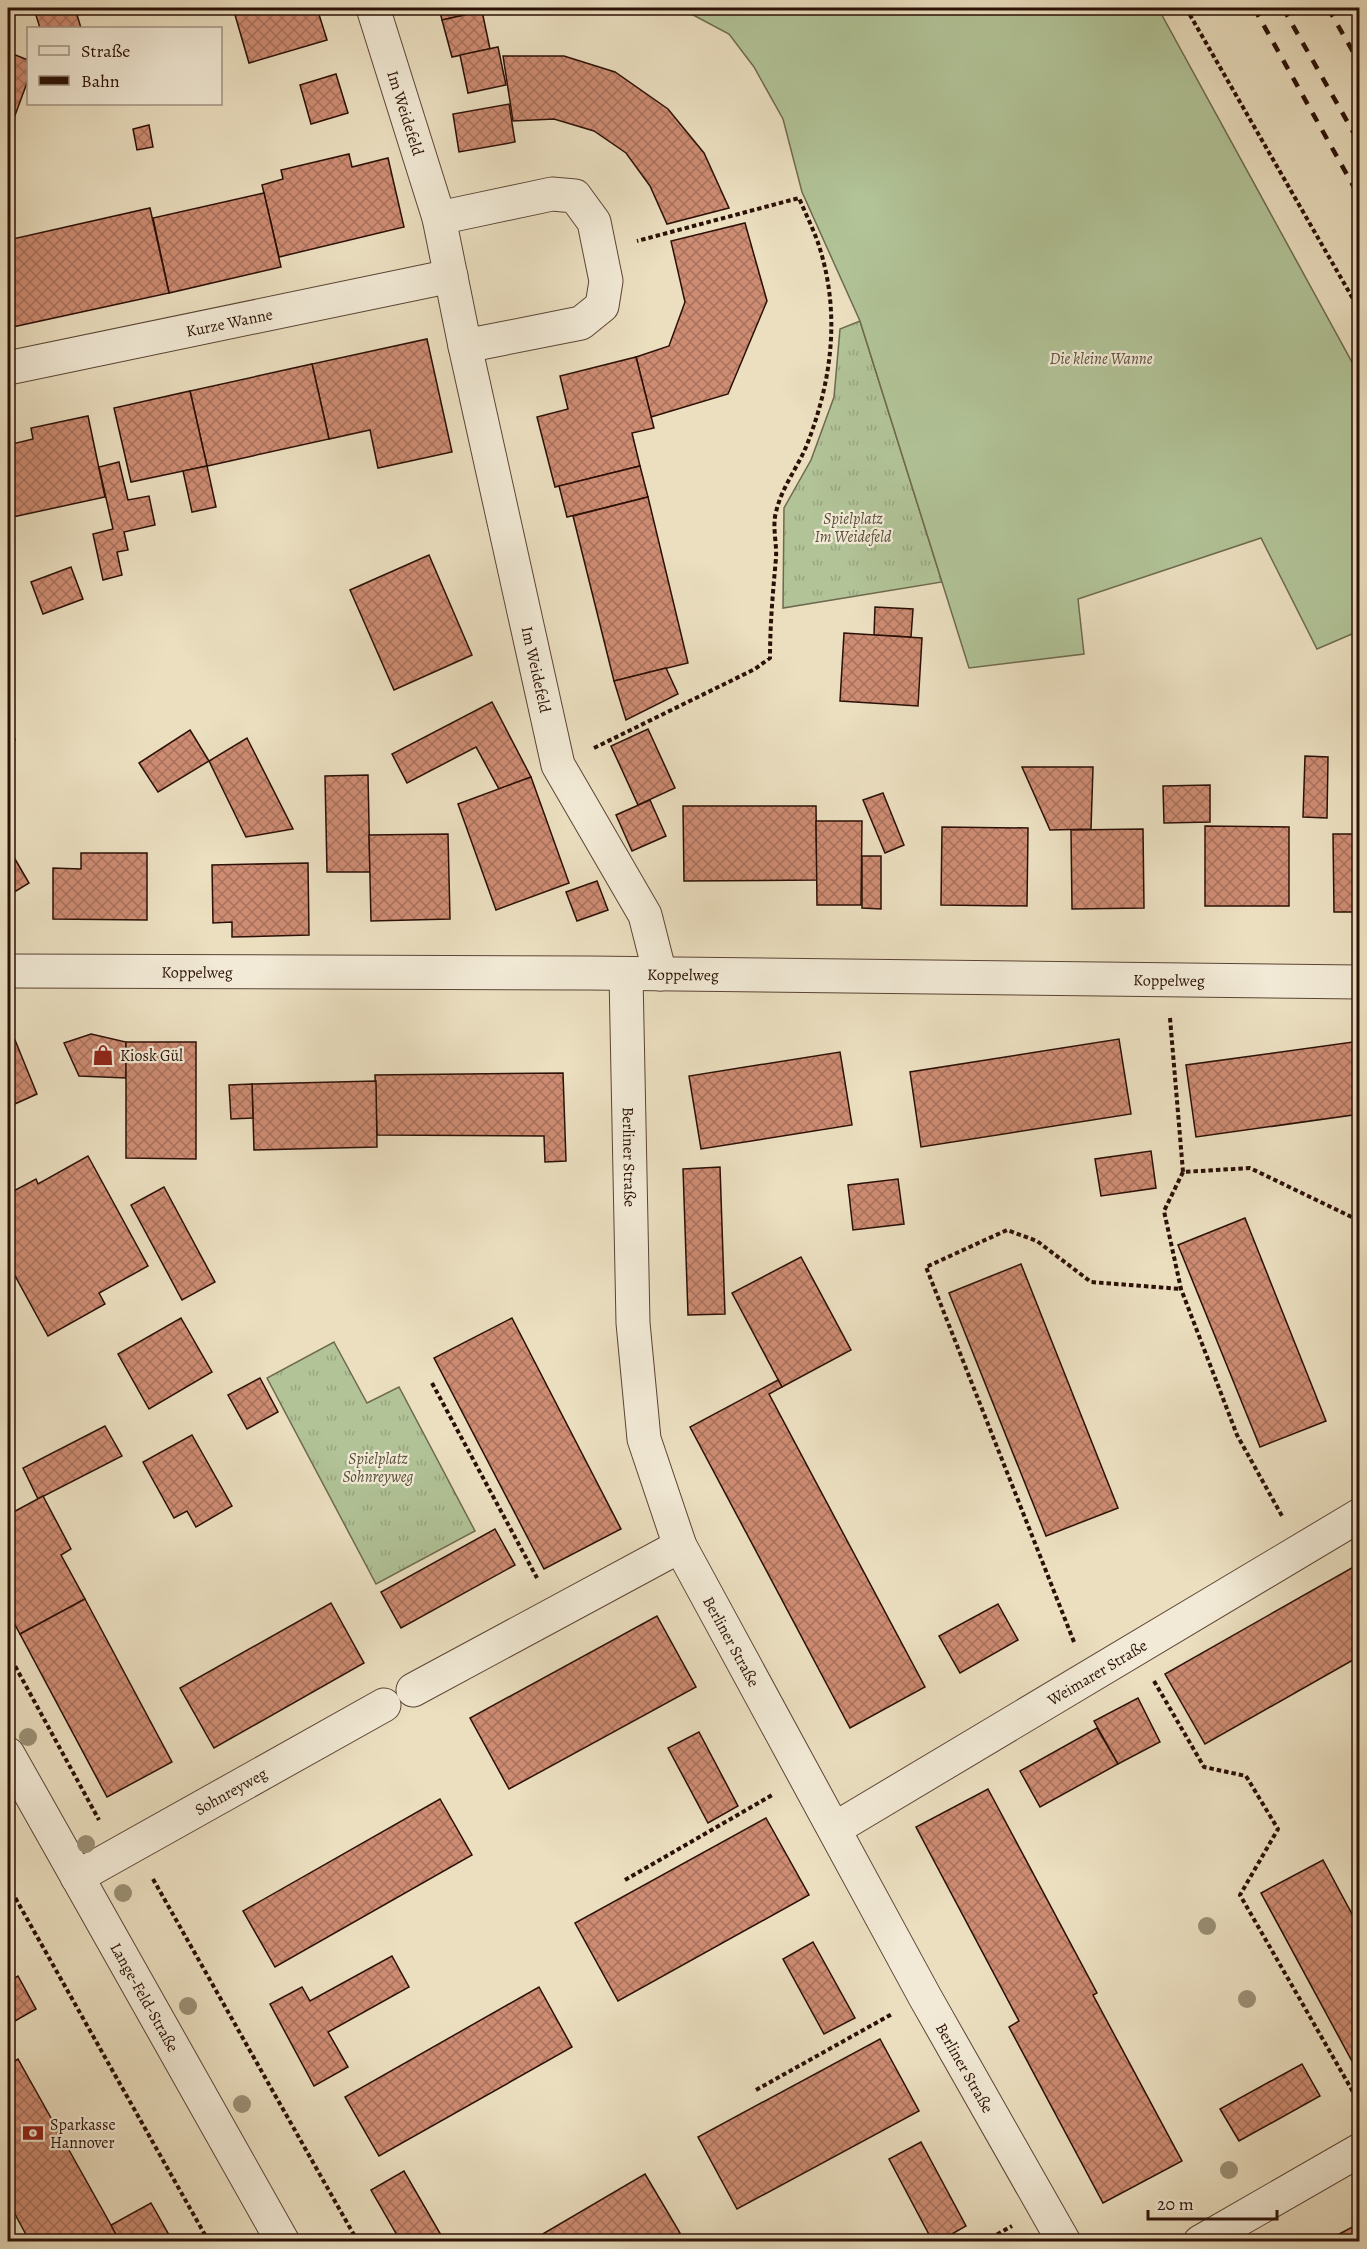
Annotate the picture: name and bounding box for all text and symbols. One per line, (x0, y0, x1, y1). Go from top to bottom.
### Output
legend (27, 27, 222, 105)
text: Straße (81, 39, 130, 63)
street label: Im Weidefeld (381, 68, 429, 159)
text: Bahn (81, 69, 120, 93)
street label: Kurze Wanne (184, 303, 275, 343)
park label: Die kleine Wanne (1049, 348, 1153, 370)
park label: Spielplatz Im Weidefeld (814, 508, 892, 548)
street label: Im Weidefeld (516, 624, 556, 715)
street label: Koppelweg (161, 962, 233, 984)
street label: Koppelweg (647, 964, 719, 987)
street label: Koppelweg (1133, 969, 1205, 992)
shop icon: Kiosk Gül (91, 1043, 115, 1067)
place label: Kiosk Gül (120, 1045, 183, 1067)
street label: Berliner Straße (617, 1107, 641, 1207)
park label: Spielplatz Sohnreyweg (343, 1448, 413, 1488)
street label: Berliner Straße (697, 1593, 765, 1691)
street label: Weimarer Straße (1043, 1635, 1151, 1712)
street label: Sohnreyweg (191, 1763, 271, 1821)
street label: Lange-Feld-Straße (105, 1939, 184, 2056)
street label: Berliner Straße (930, 2019, 999, 2117)
place label: Sparkasse Hannover (50, 2114, 116, 2154)
bank icon: Sparkasse Hannover (21, 2121, 45, 2145)
scale bar (1148, 2183, 1277, 2221)
text: 20 m (1157, 2192, 1194, 2216)

